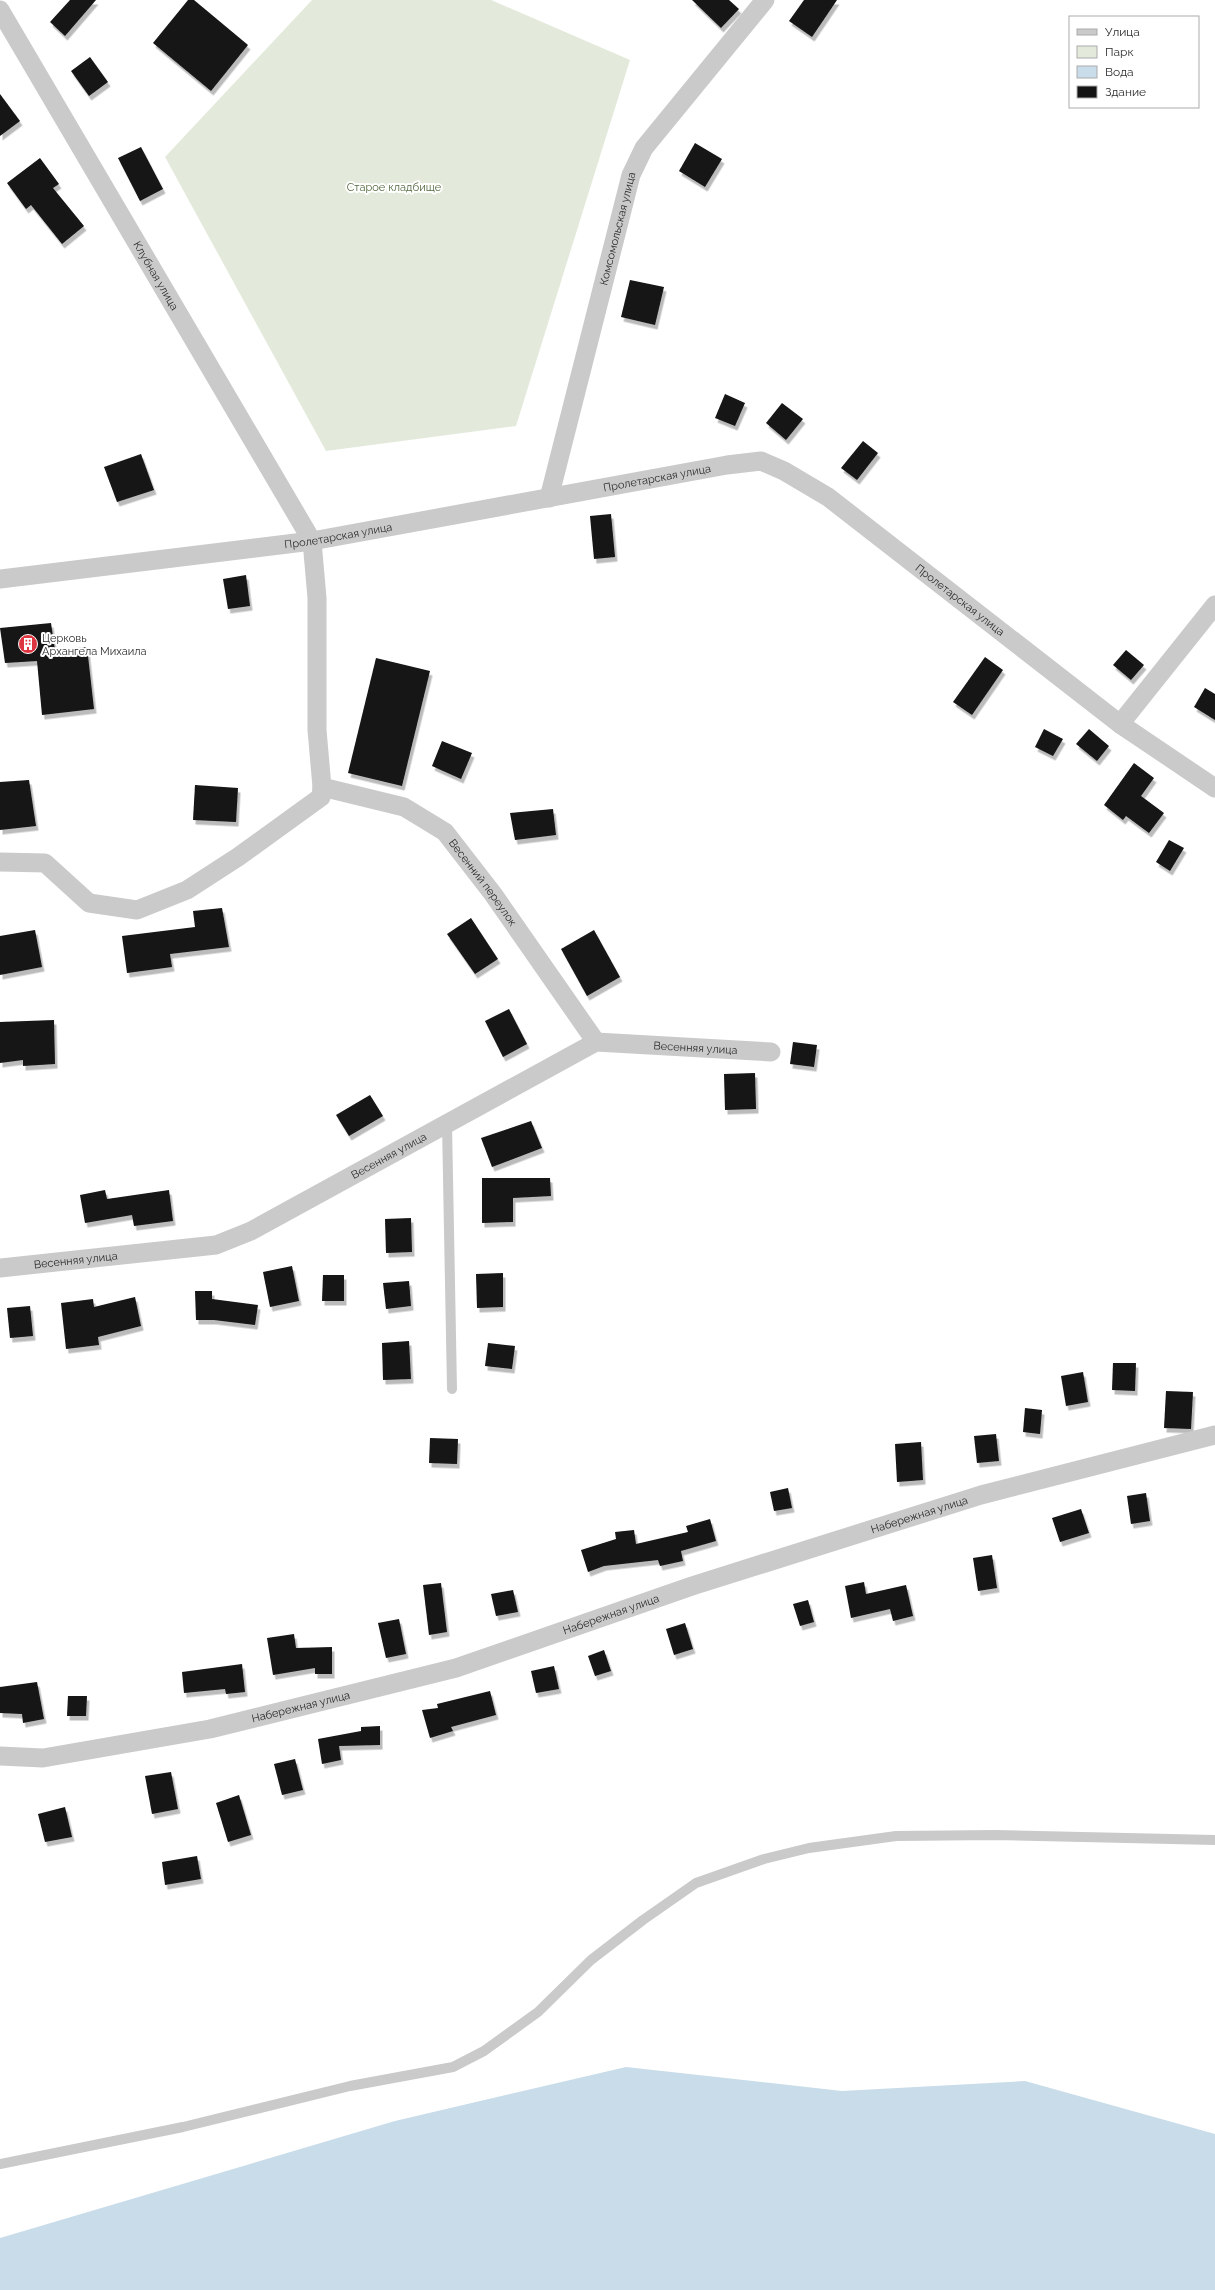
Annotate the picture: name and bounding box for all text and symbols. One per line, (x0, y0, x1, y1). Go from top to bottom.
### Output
legend (1069, 16, 1199, 108)
text: Улица (1105, 25, 1140, 39)
text: Парк (1105, 45, 1134, 59)
text: Вода (1105, 65, 1134, 79)
text: Здание (1105, 85, 1146, 99)
street label: Комсомольская улица (597, 171, 639, 287)
park label: Старое кладбище (347, 181, 442, 194)
street label: Клубная улица (130, 239, 181, 313)
street label: Пролетарская улица (602, 462, 712, 495)
street label: Пролетарская улица (284, 520, 393, 551)
street label: Пролетарская улица (913, 562, 1007, 639)
place label: Церковь Архангела Михаила (42, 632, 147, 658)
building icon: Церковь Архангела Михаила (17, 633, 39, 655)
street label: Весенний переулок (446, 837, 520, 929)
street label: Весенняя улица (653, 1039, 738, 1057)
street label: Весенняя улица (349, 1130, 429, 1182)
street label: Весенняя улица (33, 1250, 118, 1271)
street label: Набережная улица (869, 1494, 969, 1536)
street label: Набережная улица (561, 1592, 661, 1637)
street label: Набережная улица (250, 1689, 351, 1725)

